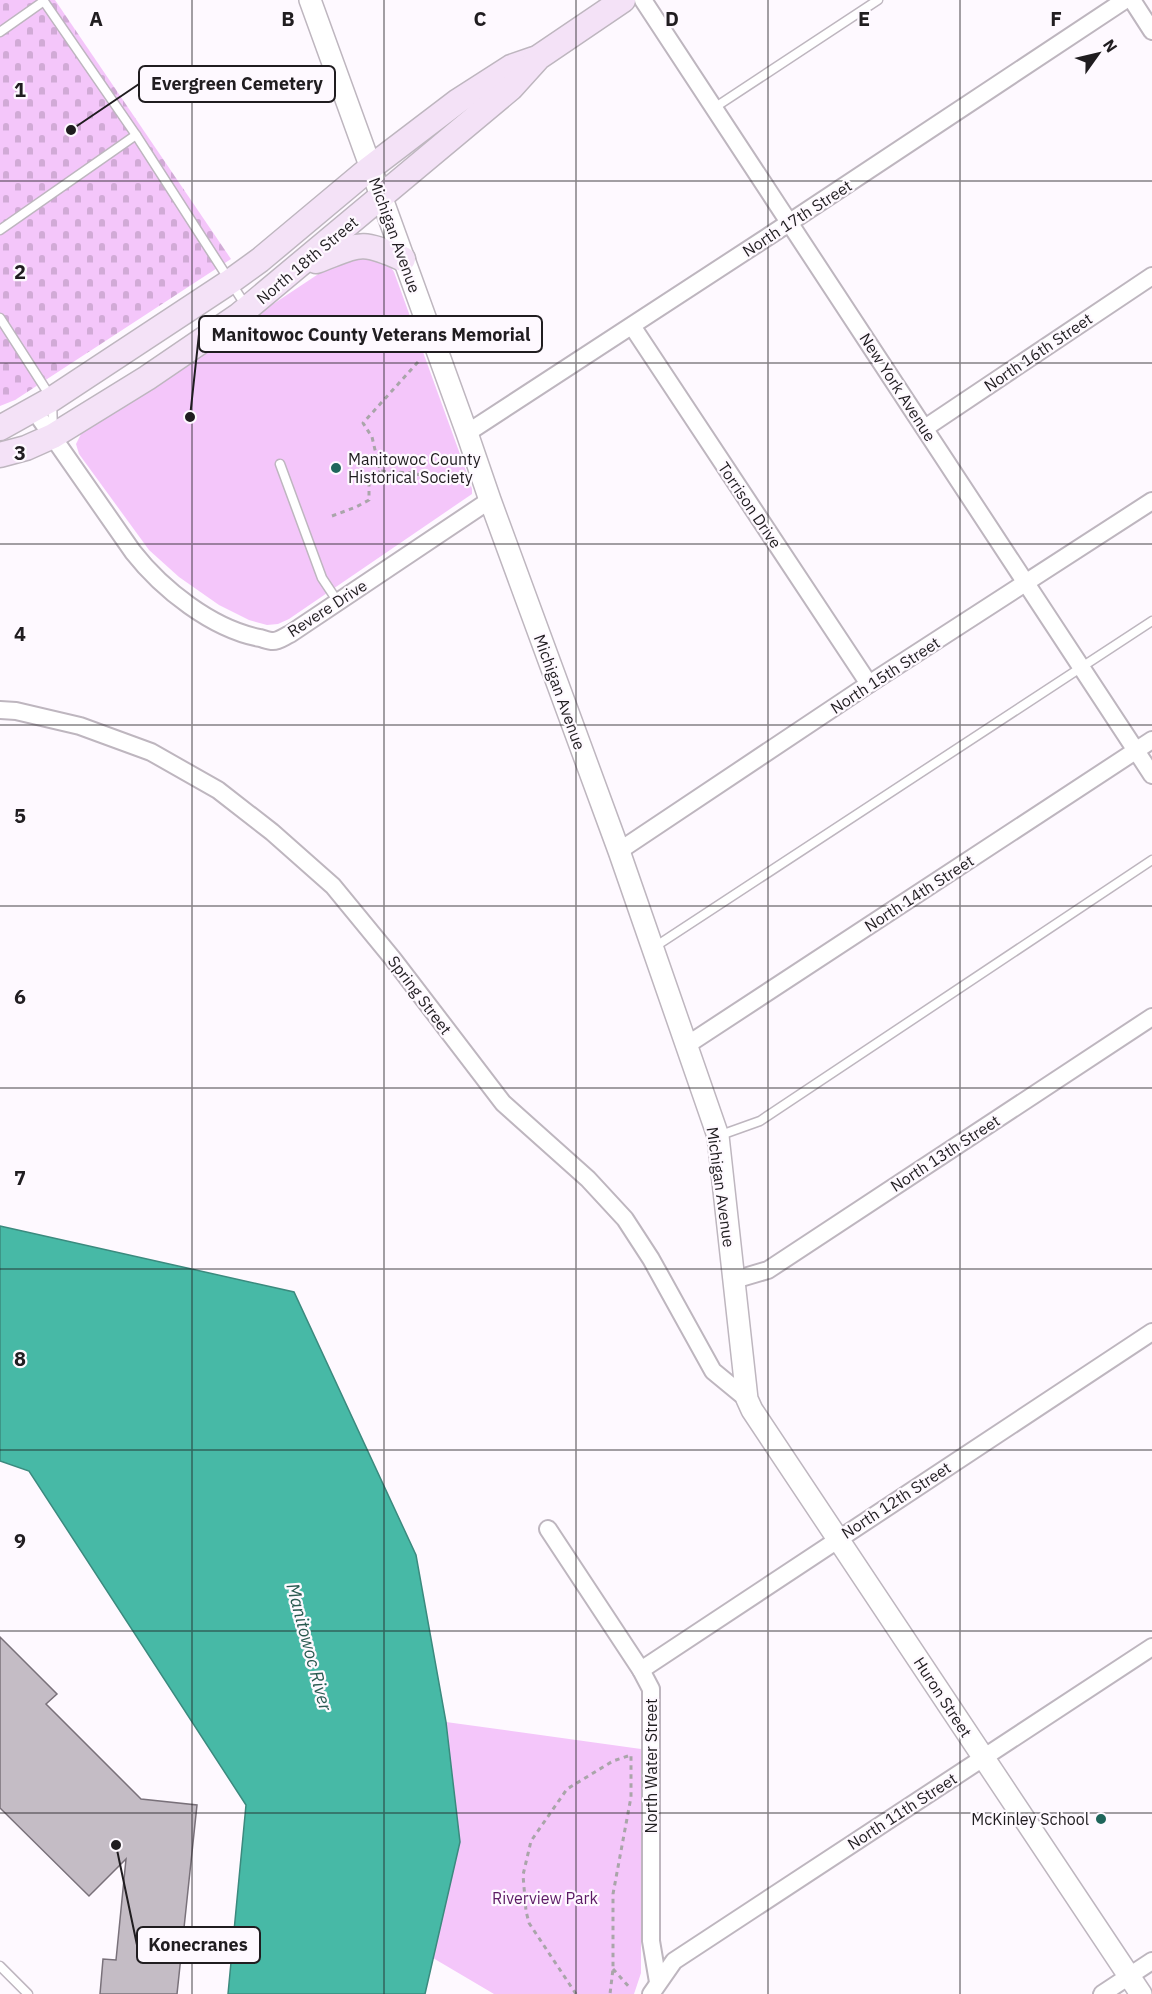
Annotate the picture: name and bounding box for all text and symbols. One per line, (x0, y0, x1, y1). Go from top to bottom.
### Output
text: A (89, 5, 103, 32)
text: B (281, 5, 295, 32)
text: C (473, 5, 487, 32)
text: D (665, 5, 679, 32)
text: E (858, 5, 870, 32)
text: F (1050, 5, 1062, 32)
north arrow (1068, 24, 1128, 84)
text: N (1099, 35, 1122, 56)
callout: Evergreen Cemetery (139, 66, 335, 102)
text: Evergreen Cemetery (151, 72, 323, 95)
text: 1 (14, 76, 26, 103)
street label: Michigan Avenue (365, 175, 425, 296)
street label: North 17th Street (739, 175, 855, 261)
street label: North 18th Street (252, 212, 362, 308)
text: 2 (14, 258, 26, 285)
street label: North 16th Street (980, 308, 1096, 396)
callout: Manitowoc County Veterans Memorial (199, 316, 542, 352)
text: Manitowoc County Veterans Memorial (211, 323, 531, 346)
street label: New York Avenue (856, 329, 941, 445)
text: 3 (14, 439, 26, 466)
place label: Manitowoc County Historical Society (348, 449, 481, 487)
street label: Torrison Drive (714, 458, 786, 552)
marker: Manitowoc County Historical Society (329, 461, 343, 475)
street label: Revere Drive (284, 575, 371, 641)
text: 4 (14, 620, 26, 647)
street label: Michigan Avenue (530, 632, 590, 753)
street label: North 15th Street (827, 632, 943, 718)
text: 5 (14, 802, 26, 829)
street label: North 14th Street (861, 850, 977, 936)
street label: Spring Street (384, 952, 456, 1038)
text: 6 (14, 983, 26, 1010)
street label: North 13th Street (887, 1110, 1003, 1196)
street label: Michigan Avenue (703, 1126, 739, 1249)
text: 7 (14, 1164, 26, 1191)
text: 8 (14, 1345, 26, 1372)
street label: North 12th Street (838, 1457, 954, 1543)
text: 9 (14, 1527, 26, 1554)
water label: Manitowoc River (281, 1581, 338, 1714)
street label: Huron Street (910, 1653, 976, 1741)
street label: North Water Street (641, 1698, 661, 1834)
street label: North 11th Street (844, 1768, 960, 1854)
place label: McKinley School (971, 1809, 1089, 1829)
marker: McKinley School (1094, 1812, 1108, 1826)
park label: Riverview Park (492, 1888, 598, 1908)
callout: Konecranes (137, 1927, 260, 1963)
text: Konecranes (148, 1933, 248, 1956)

